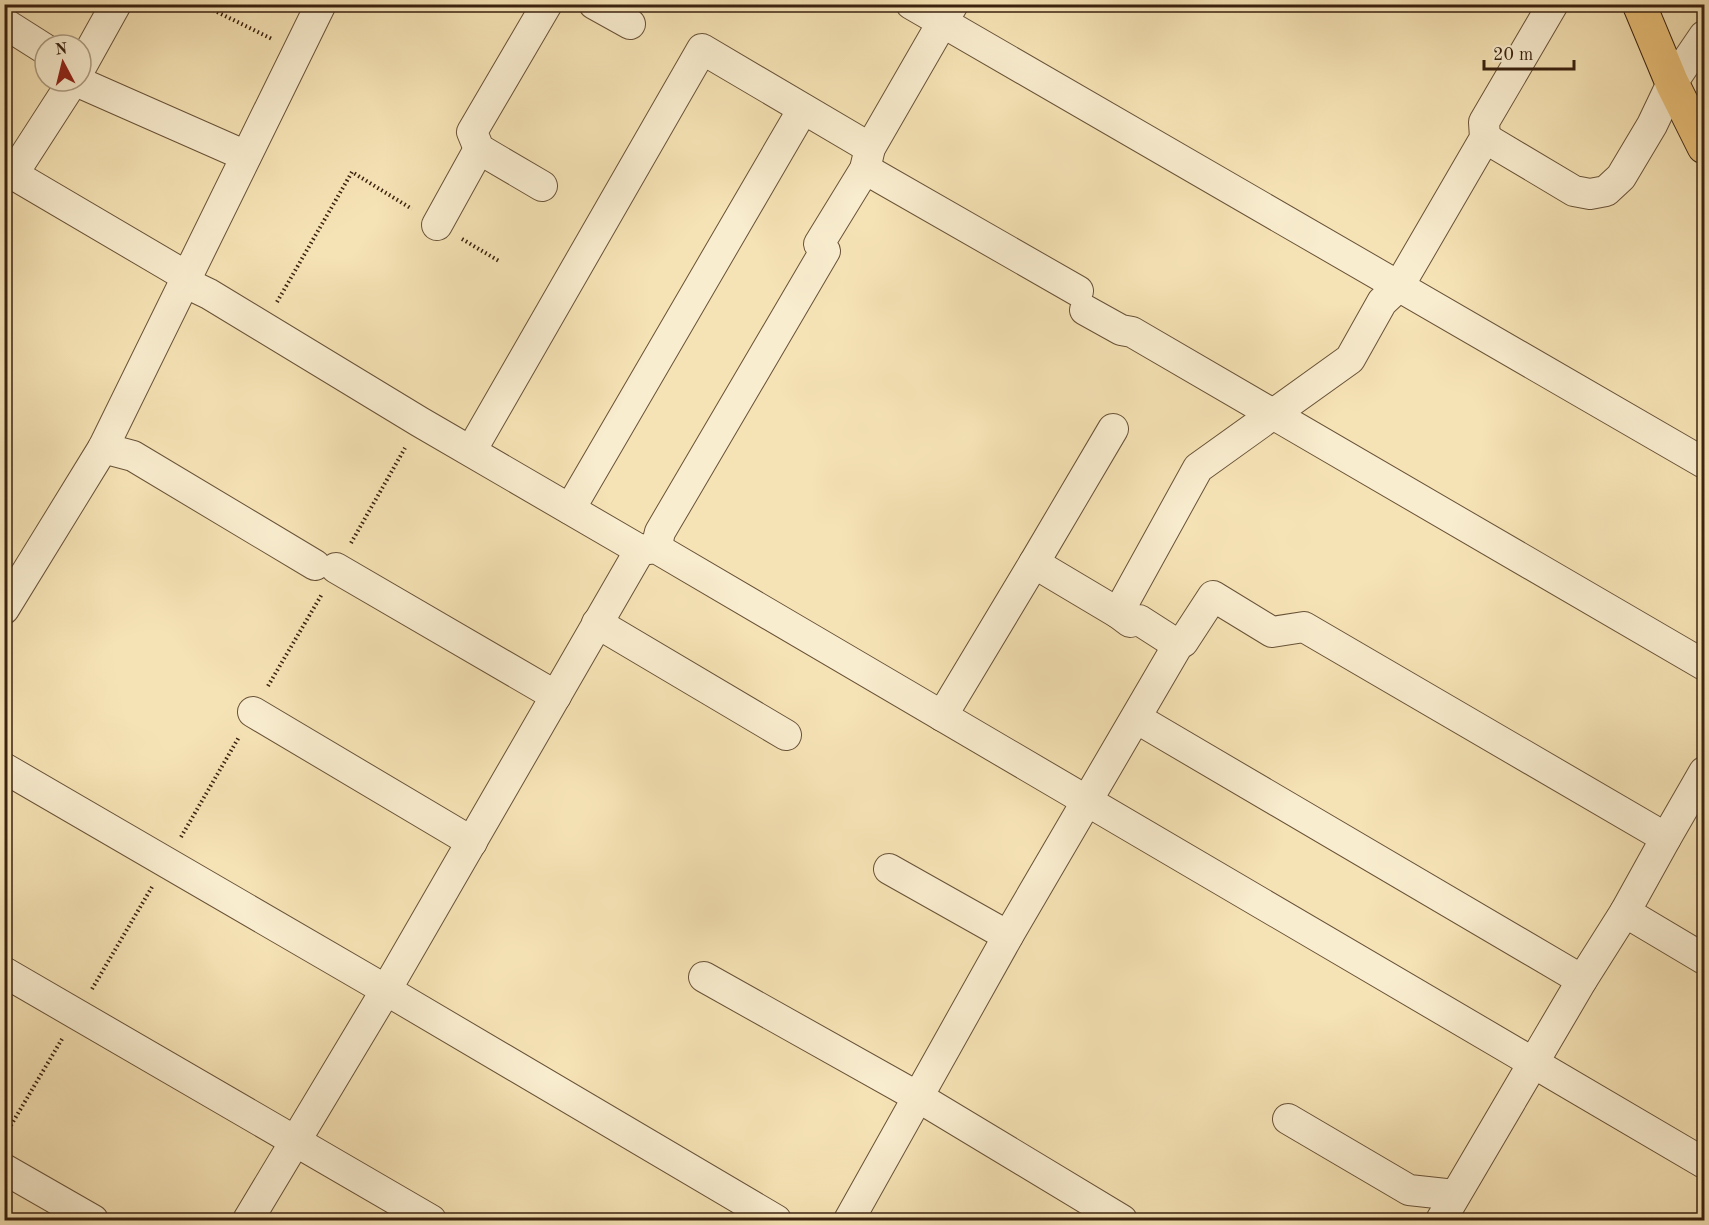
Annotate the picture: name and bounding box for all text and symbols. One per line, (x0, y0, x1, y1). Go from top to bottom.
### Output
north arrow (33, 33, 93, 93)
scale bar (1484, 33, 1574, 71)
text: N (54, 41, 69, 59)
text: 20 m (1493, 46, 1533, 64)

